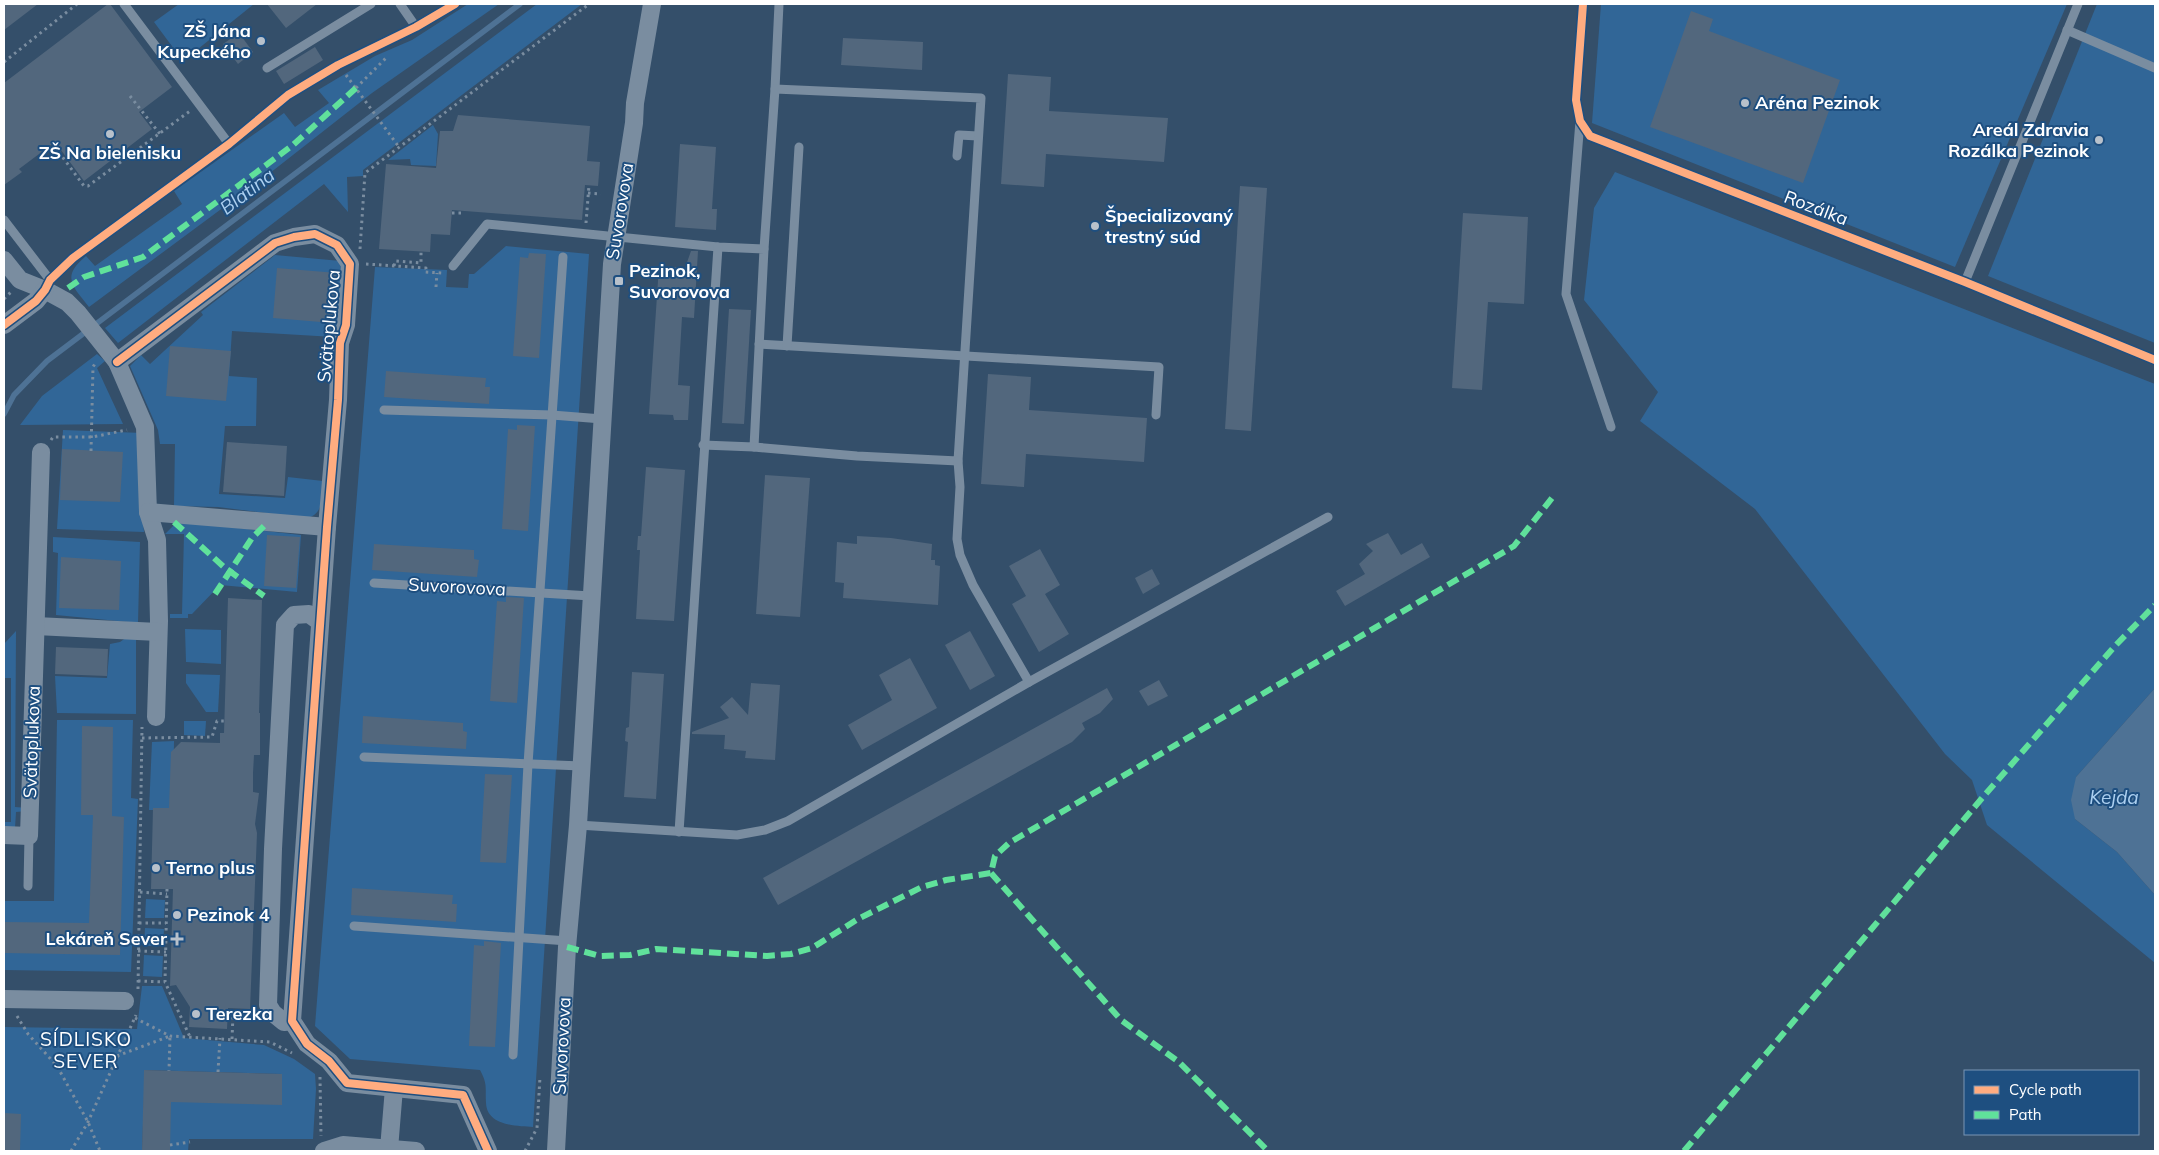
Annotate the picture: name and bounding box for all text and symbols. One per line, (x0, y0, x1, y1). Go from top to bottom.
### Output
place label: ZŠ Jána Kupeckého (157, 19, 251, 63)
marker: ZŠ Jána Kupeckého (255, 35, 267, 47)
place label: Aréna Pezinok (1755, 91, 1880, 114)
marker: Aréna Pezinok (1739, 97, 1751, 109)
place label: Areál Zdravia Rozálka Pezinok (1948, 118, 2090, 162)
marker: ZŠ Na bielenisku (104, 128, 116, 140)
marker: Areál Zdravia Rozálka Pezinok (2093, 134, 2105, 146)
place label: ZŠ Na bielenisku (39, 141, 181, 164)
street label: Suvorovova (601, 161, 639, 261)
water label: Blatina (215, 163, 279, 219)
street label: Rozálka (1781, 185, 1851, 230)
place label: Špecializovaný trestný súd (1105, 204, 1233, 248)
marker: Špecializovaný trestný súd (1089, 220, 1101, 232)
place label: Pezinok, Suvorovova (629, 259, 730, 303)
street label: Svätoplukova (312, 269, 345, 383)
marker: Pezinok, Suvorovova (613, 275, 625, 287)
street label: Suvorovova (408, 572, 506, 601)
street label: Svätoplukova (18, 685, 45, 799)
water label: Kejda (2089, 785, 2139, 809)
place label: Terno plus (166, 856, 255, 879)
marker: Terno plus (150, 862, 162, 874)
place label: Pezinok 4 (187, 903, 270, 926)
marker: Pezinok 4 (171, 909, 183, 921)
place label: Lekáreň Sever (46, 927, 168, 950)
marker: Lekáreň Sever (171, 933, 183, 945)
street label: Suvorovova (547, 997, 576, 1095)
place label: Terezka (206, 1002, 273, 1025)
marker: Terezka (190, 1008, 202, 1020)
district label: SÍDLISKO SEVER (40, 1027, 132, 1073)
legend (1964, 1070, 2139, 1135)
text: Cycle path (2009, 1080, 2082, 1099)
text: Path (2009, 1105, 2041, 1124)

